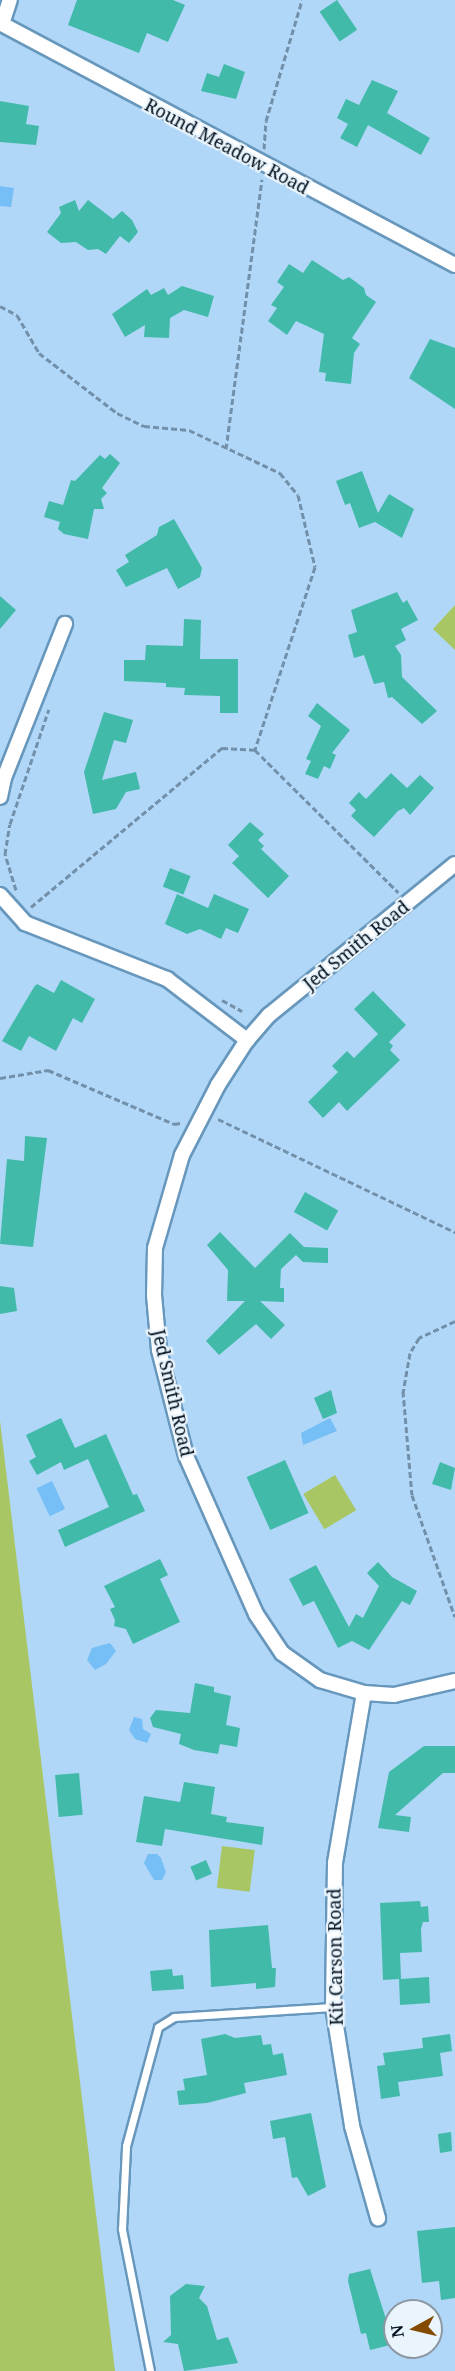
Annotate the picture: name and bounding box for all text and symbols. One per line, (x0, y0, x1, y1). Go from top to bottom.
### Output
street label: Round Meadow Road (141, 94, 313, 198)
street label: Jed Smith Road (299, 896, 413, 994)
street label: Jed Smith Road (148, 1327, 198, 1459)
street label: Kit Carson Road (323, 1888, 347, 2026)
north arrow (383, 2299, 443, 2359)
text: N (385, 2323, 409, 2339)

